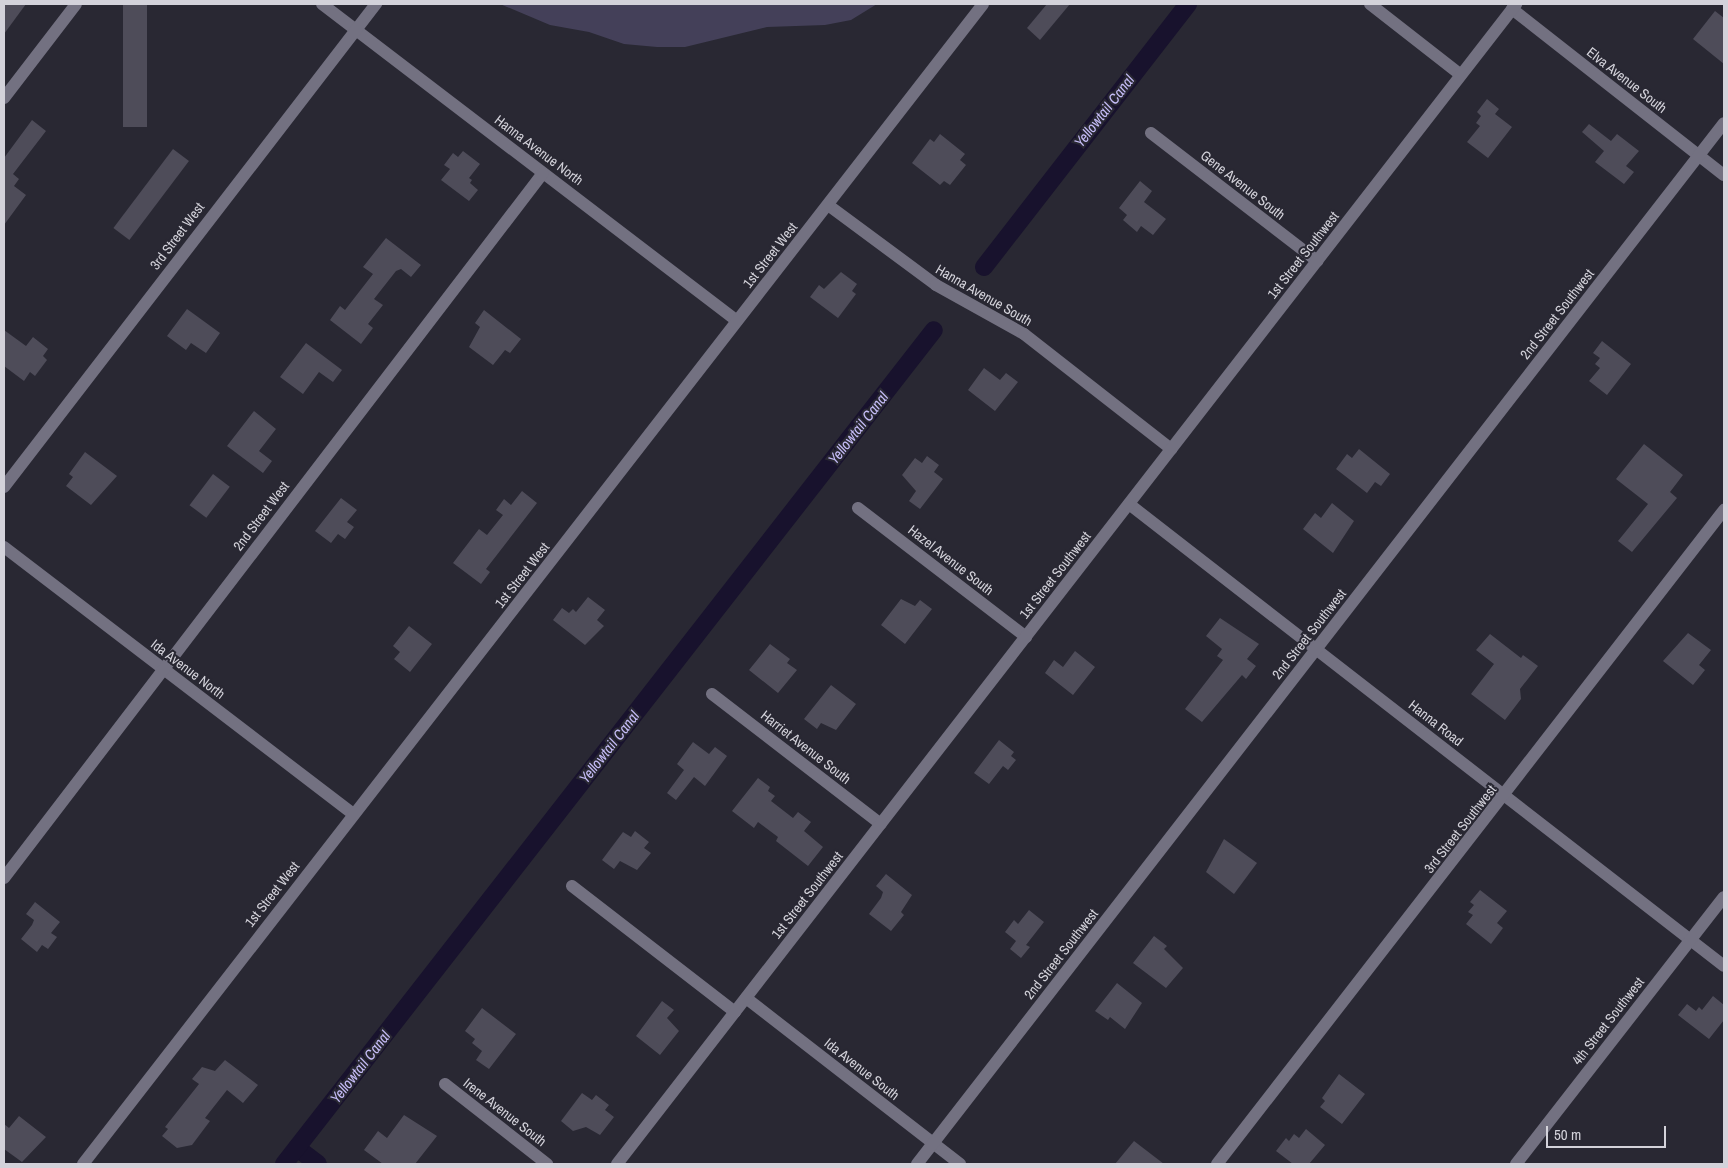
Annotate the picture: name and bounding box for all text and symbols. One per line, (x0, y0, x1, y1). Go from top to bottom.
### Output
street label: Elva Avenue South (1583, 43, 1671, 117)
water label: Yellowtail Canal (1070, 71, 1138, 151)
street label: Hanna Avenue North (491, 111, 587, 189)
street label: Gene Avenue South (1197, 147, 1289, 223)
street label: 3rd Street West (146, 199, 208, 273)
street label: 1st Street Southwest (1264, 208, 1342, 302)
street label: 1st Street West (739, 219, 801, 291)
street label: Hanna Avenue South (933, 260, 1035, 330)
street label: 2nd Street Southwest (1517, 266, 1597, 362)
water label: Yellowtail Canal (824, 388, 892, 468)
street label: 2nd Street West (230, 478, 292, 554)
street label: Hazel Avenue South (905, 521, 997, 599)
street label: 1st Street Southwest (1016, 528, 1094, 622)
street label: 1st Street West (491, 539, 553, 611)
street label: 2nd Street Southwest (1269, 586, 1349, 682)
street label: Ida Avenue North (147, 635, 229, 703)
street label: Hanna Road (1405, 697, 1467, 749)
street label: Harriet Avenue South (757, 706, 855, 788)
water label: Yellowtail Canal (575, 707, 643, 787)
street label: 3rd Street Southwest (1420, 782, 1500, 876)
street label: 1st Street Southwest (768, 848, 846, 942)
street label: 1st Street West (241, 858, 303, 930)
street label: 2nd Street Southwest (1021, 906, 1101, 1002)
street label: 4th Street Southwest (1569, 974, 1647, 1068)
water label: Yellowtail Canal (326, 1027, 394, 1107)
street label: Ida Avenue South (821, 1034, 903, 1104)
street label: Irene Avenue South (460, 1074, 550, 1150)
scale bar (1548, 1116, 1668, 1148)
text: 50 m (1554, 1124, 1581, 1145)

